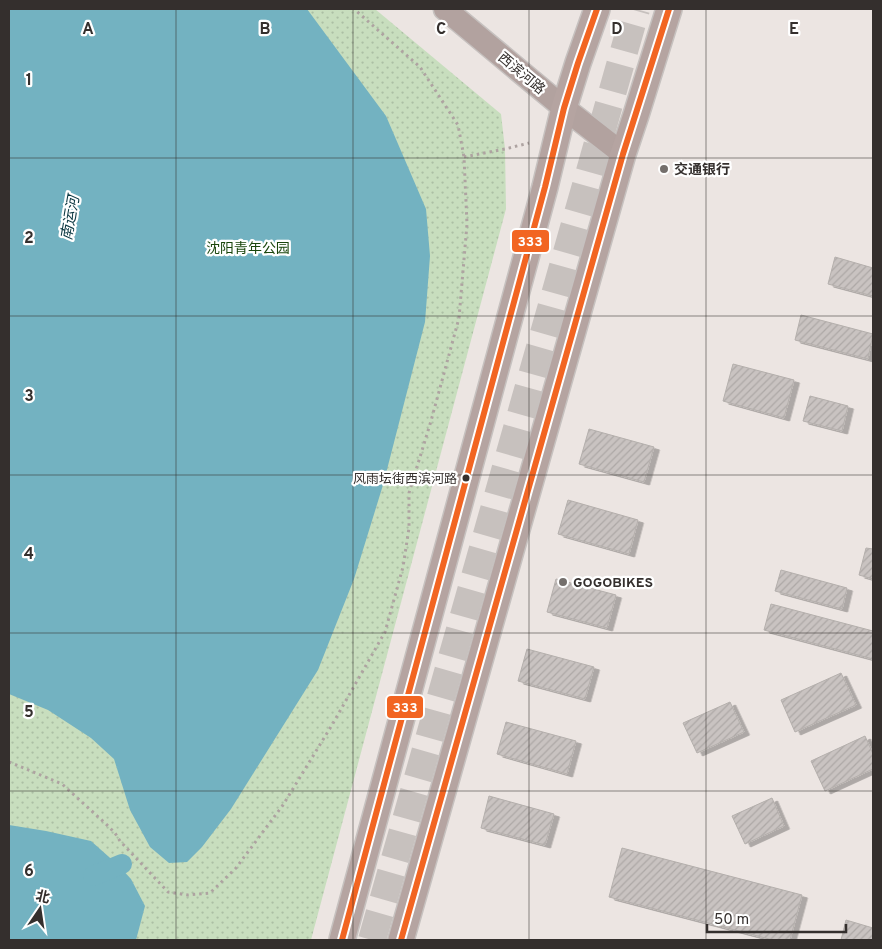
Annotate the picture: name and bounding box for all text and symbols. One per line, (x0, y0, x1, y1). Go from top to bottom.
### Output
text: A (82, 20, 94, 40)
text: B (259, 20, 271, 40)
text: C (436, 20, 446, 40)
text: D (611, 20, 623, 40)
text: E (789, 20, 799, 40)
street label: 西滨河路 (494, 50, 548, 99)
text: 1 (26, 71, 32, 91)
place label: 交通银行 (674, 162, 730, 179)
marker: 交通银行 (658, 163, 670, 175)
water label: 南运河 (58, 192, 85, 242)
text: 2 (24, 229, 34, 249)
line badge: 333 (511, 229, 550, 253)
text: 333 (517, 234, 543, 251)
park label: 沈阳青年公园 (206, 241, 290, 258)
text: 3 (24, 387, 34, 407)
place label: 风雨坛街西滨河路 (353, 471, 457, 488)
marker: 风雨坛街西滨河路 (461, 473, 471, 483)
text: 4 (24, 545, 34, 565)
place label: GOGOBIKES (573, 575, 653, 592)
marker: GOGOBIKES (557, 576, 569, 588)
line badge: 333 (386, 695, 424, 719)
text: 333 (392, 700, 418, 717)
text: 5 (24, 703, 34, 723)
text: 6 (24, 862, 34, 882)
north arrow (15, 884, 65, 934)
text: 北 (34, 888, 51, 908)
scale bar (707, 902, 846, 934)
text: 50 m (714, 911, 749, 930)

